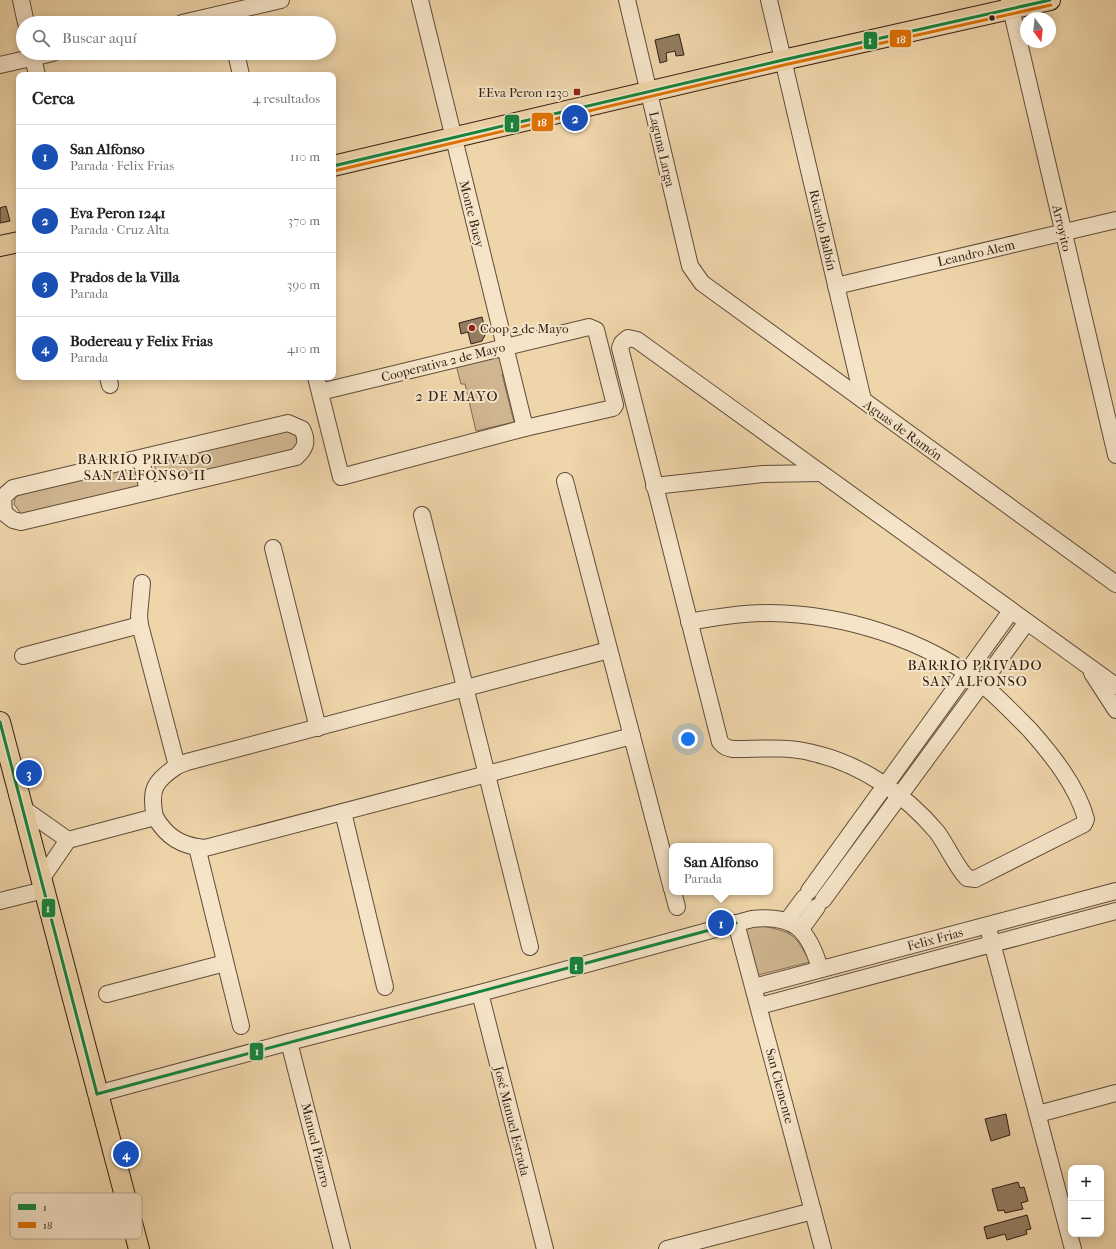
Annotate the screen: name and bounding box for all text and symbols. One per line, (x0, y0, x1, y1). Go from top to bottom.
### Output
north arrow (1020, 12, 1056, 48)
unlabelled marker (987, 13, 997, 23)
search box (16, 16, 336, 60)
icon: search (30, 27, 52, 49)
text: Buscar aquí (62, 29, 137, 47)
line badge: 18 (889, 29, 912, 48)
line badge: 1 (863, 31, 878, 50)
text: 18 (896, 33, 906, 46)
text: 1 (868, 34, 872, 47)
place label: EEva Peron 1230 (478, 85, 569, 100)
marker: EEva Peron 1230 (572, 87, 582, 97)
text: Cerca (32, 88, 74, 108)
text: 4 resultados (253, 91, 320, 106)
pin: 2 (562, 103, 588, 133)
street label: Laguna Larga (646, 110, 678, 189)
line badge: 18 (531, 112, 554, 132)
line badge: 1 (504, 114, 520, 133)
text: 18 (537, 116, 547, 129)
text: 1 (510, 118, 514, 131)
text: San Alfonso (70, 140, 145, 158)
text: 1 (43, 149, 47, 164)
text: 110 m (290, 149, 320, 164)
text: Parada · Felix Frias (70, 158, 174, 173)
street label: Monte Buey (456, 179, 488, 250)
street label: Ricardo Balbín (806, 188, 840, 272)
street label: Arroyito (1049, 202, 1075, 253)
text: Eva Peron 1241 (70, 204, 166, 222)
text: 2 (42, 213, 48, 228)
text: 370 m (288, 213, 320, 228)
text: Parada · Cruz Alta (70, 222, 169, 237)
street label: Leandro Alem (936, 237, 1016, 269)
text: Prados de la Villa (70, 268, 179, 286)
text: 3 (42, 277, 48, 292)
text: 390 m (287, 277, 320, 292)
text: Parada (70, 286, 108, 301)
place label: Coop 2 de Mayo (480, 321, 569, 336)
marker: Coop 2 de Mayo (467, 323, 477, 333)
text: Bodereau y Felix Frias (70, 332, 213, 350)
street label: Cooperativa 2 de Mayo (380, 339, 507, 385)
text: 4 (41, 341, 49, 356)
text: 410 m (287, 341, 320, 356)
text: Parada (70, 350, 108, 365)
district label: 2 DE MAYO (416, 388, 498, 405)
street label: Aguas de Ramón (860, 396, 946, 464)
district label: BARRIO PRIVADO SAN ALFONSO II (77, 451, 213, 484)
district label: BARRIO PRIVADO SAN ALFONSO (907, 657, 1043, 690)
your location (678, 729, 698, 749)
pin: 3 (16, 758, 42, 788)
popup (669, 843, 773, 895)
text: San Alfonso (684, 853, 758, 871)
text: Parada (684, 871, 722, 886)
line badge: 1 (41, 898, 56, 918)
text: 1 (46, 902, 50, 915)
pin: 1 (708, 908, 734, 938)
street label: Felix Frias (905, 924, 965, 954)
line badge: 1 (569, 956, 584, 975)
text: 1 (574, 960, 578, 973)
line badge: 1 (249, 1042, 264, 1061)
text: 1 (255, 1045, 259, 1058)
street label: San Clemente (763, 1047, 797, 1126)
street label: José Manuel Estrada (491, 1064, 533, 1178)
street label: Manuel Pizarro (298, 1101, 334, 1189)
pin: 4 (113, 1139, 139, 1169)
map controls (1068, 1165, 1104, 1237)
button: + (1068, 1165, 1104, 1201)
legend (10, 1193, 142, 1239)
text: 1 (43, 1201, 47, 1214)
button: − (1068, 1201, 1104, 1237)
text: 18 (43, 1219, 52, 1232)

